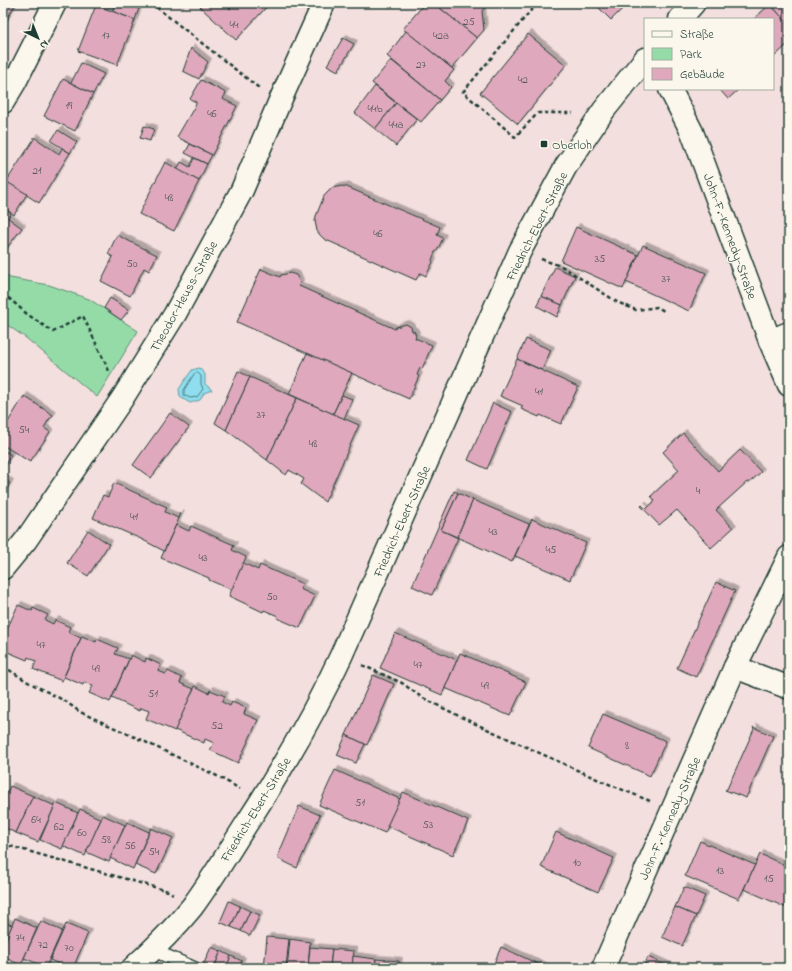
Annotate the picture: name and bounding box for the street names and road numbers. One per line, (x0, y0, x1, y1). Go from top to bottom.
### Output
street label: Friedrich-Ebert-Straße (501, 169, 573, 285)
street label: John-F.-Kennedy-Straße (697, 171, 761, 303)
street label: Theodor-Heuss-Straße (146, 238, 223, 356)
street label: Friedrich-Ebert-Straße (369, 463, 436, 581)
street label: Friedrich-Ebert-Straße (216, 754, 296, 867)
street label: John-F.-Kennedy-Straße (635, 754, 707, 883)

